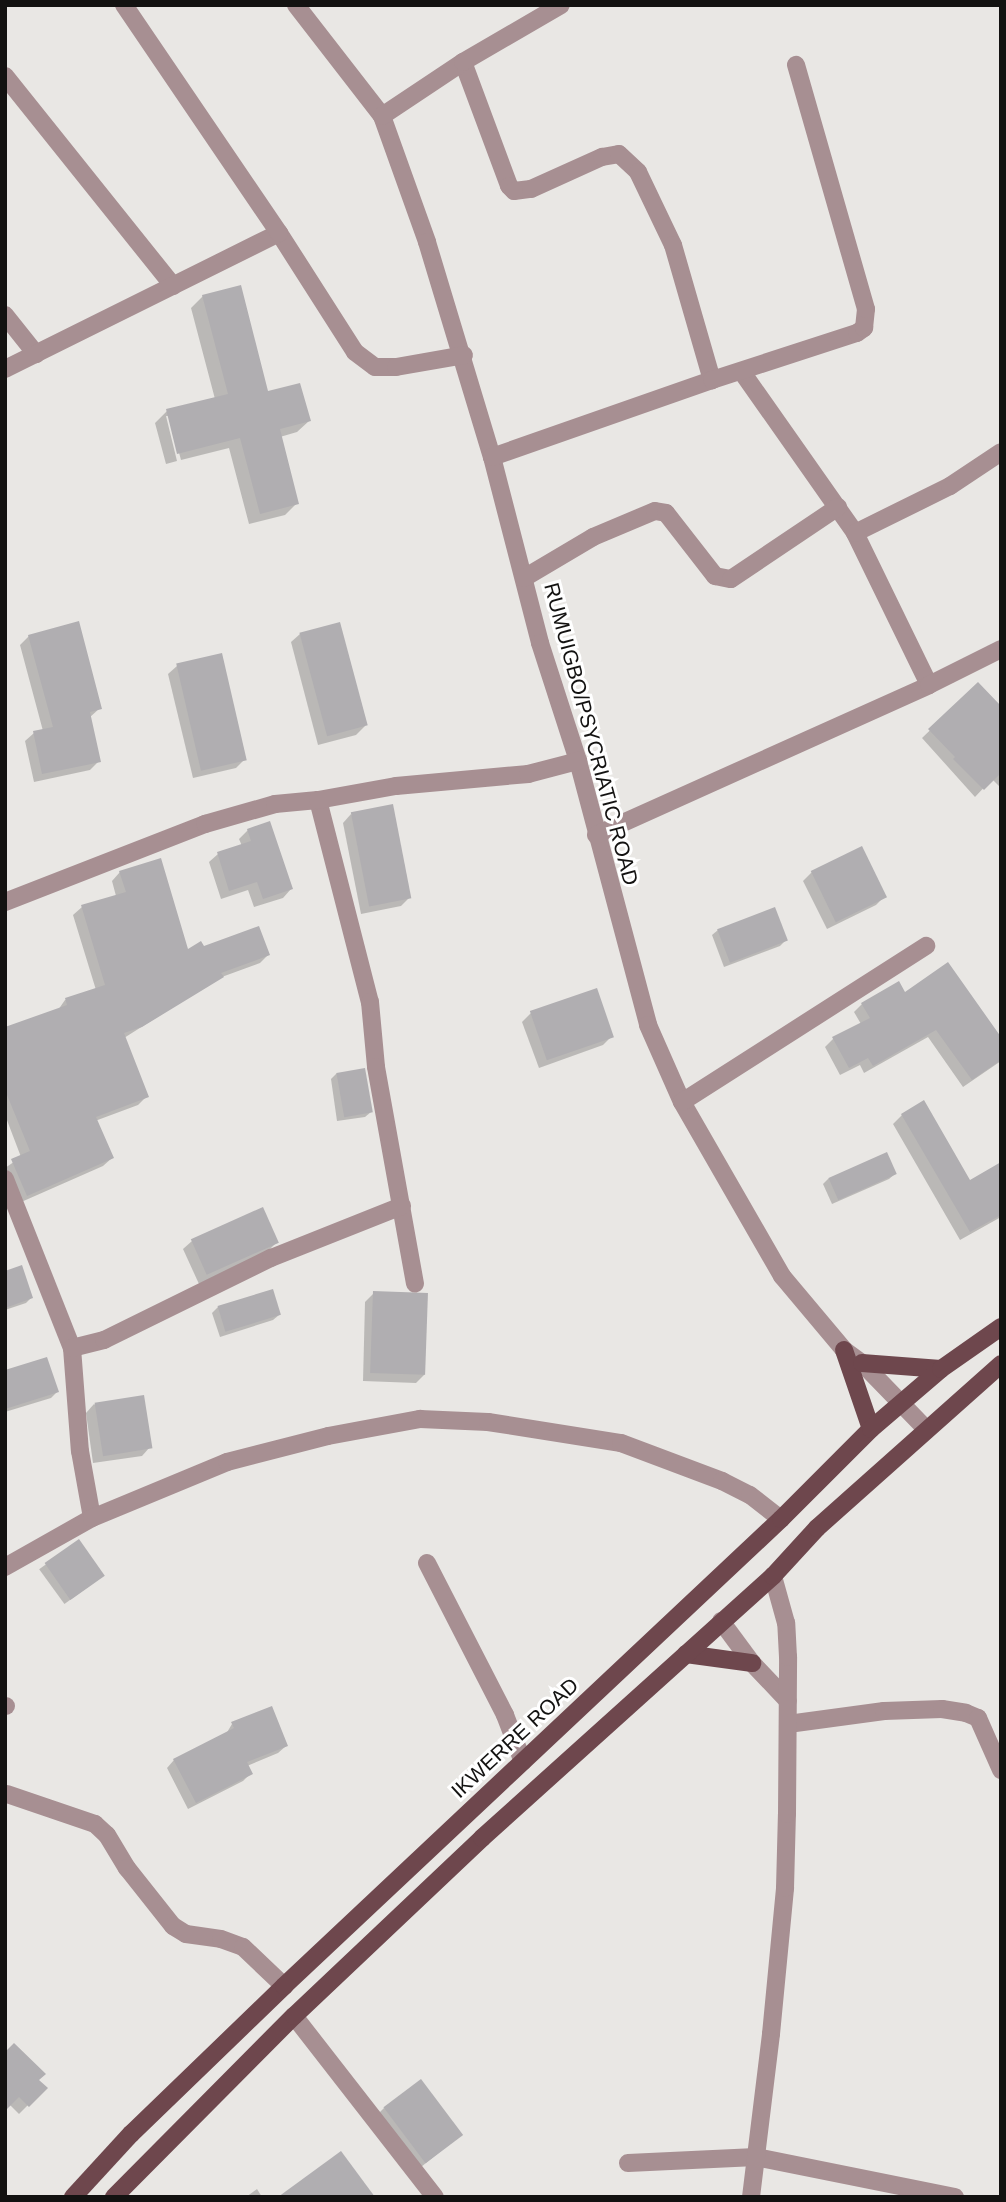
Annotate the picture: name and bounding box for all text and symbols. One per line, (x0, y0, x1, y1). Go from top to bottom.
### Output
street label: RUMUIGBO/PSYCRIATIC ROAD (538, 580, 644, 888)
street label: IKWERRE ROAD (446, 1673, 584, 1803)

